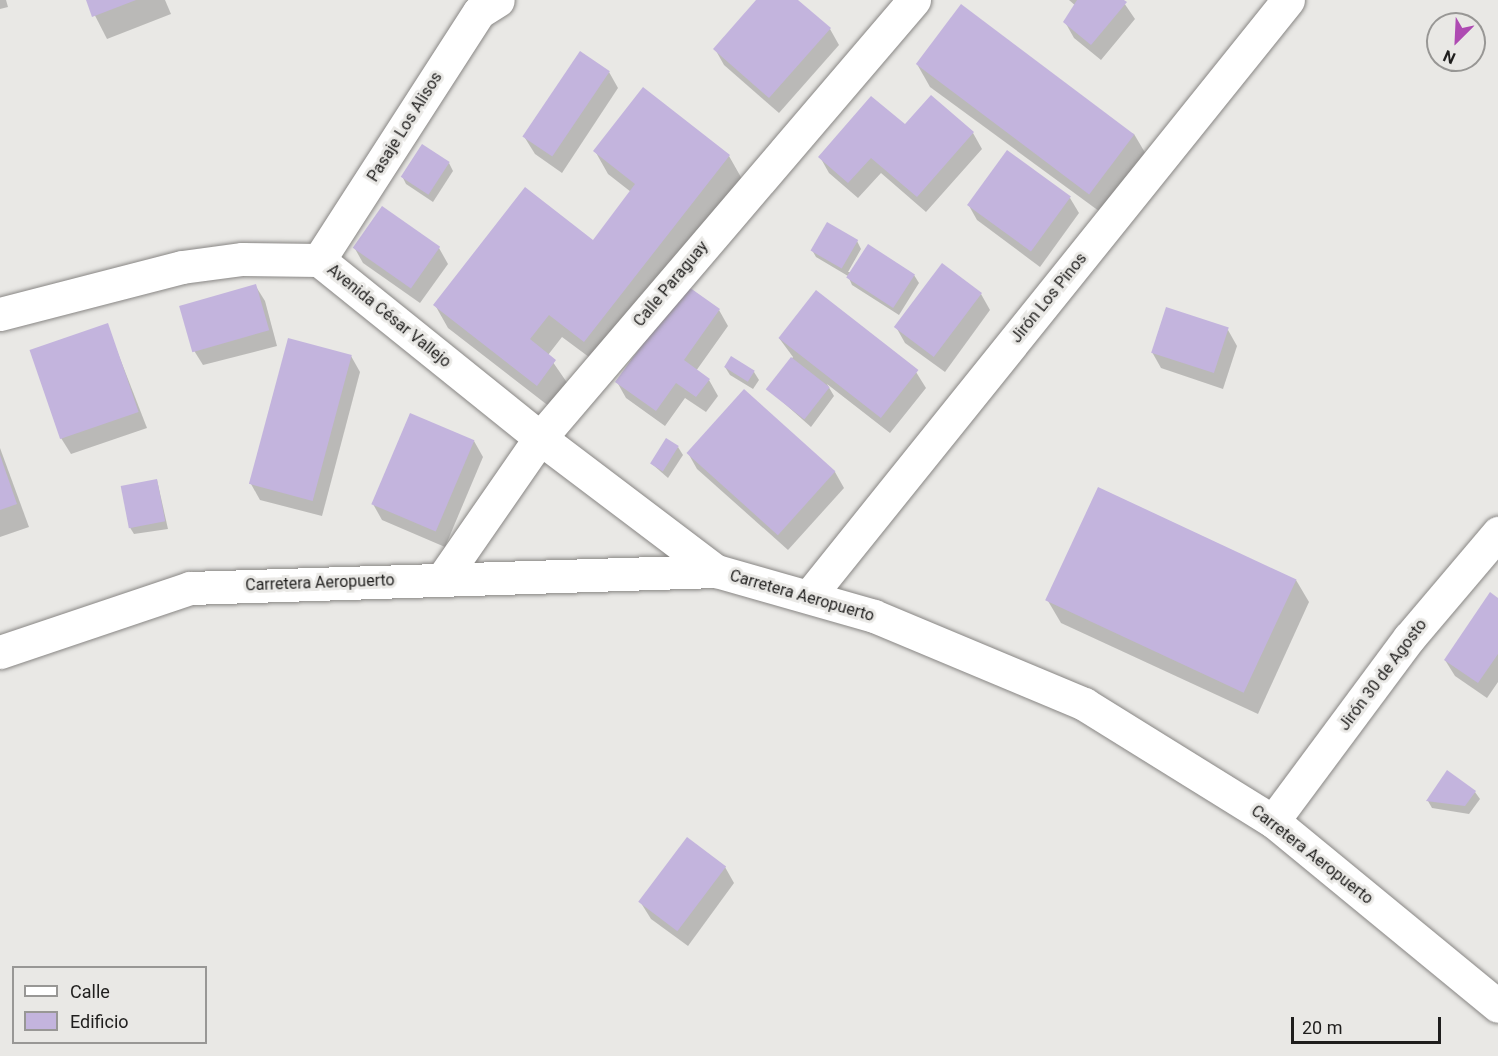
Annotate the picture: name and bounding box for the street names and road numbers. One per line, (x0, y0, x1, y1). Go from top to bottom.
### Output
street label: Pasaje Los Alisos (364, 69, 446, 185)
street label: Calle Paraguay (630, 237, 712, 331)
street label: Jirón Los Pinos (1007, 249, 1091, 347)
street label: Avenida César Vallejo (323, 260, 455, 372)
street label: Carretera Aeropuerto (728, 566, 876, 626)
street label: Carretera Aeropuerto (245, 571, 395, 595)
street label: Jirón 30 de Agosto (1335, 616, 1431, 734)
street label: Carretera Aeropuerto (1247, 801, 1377, 909)

